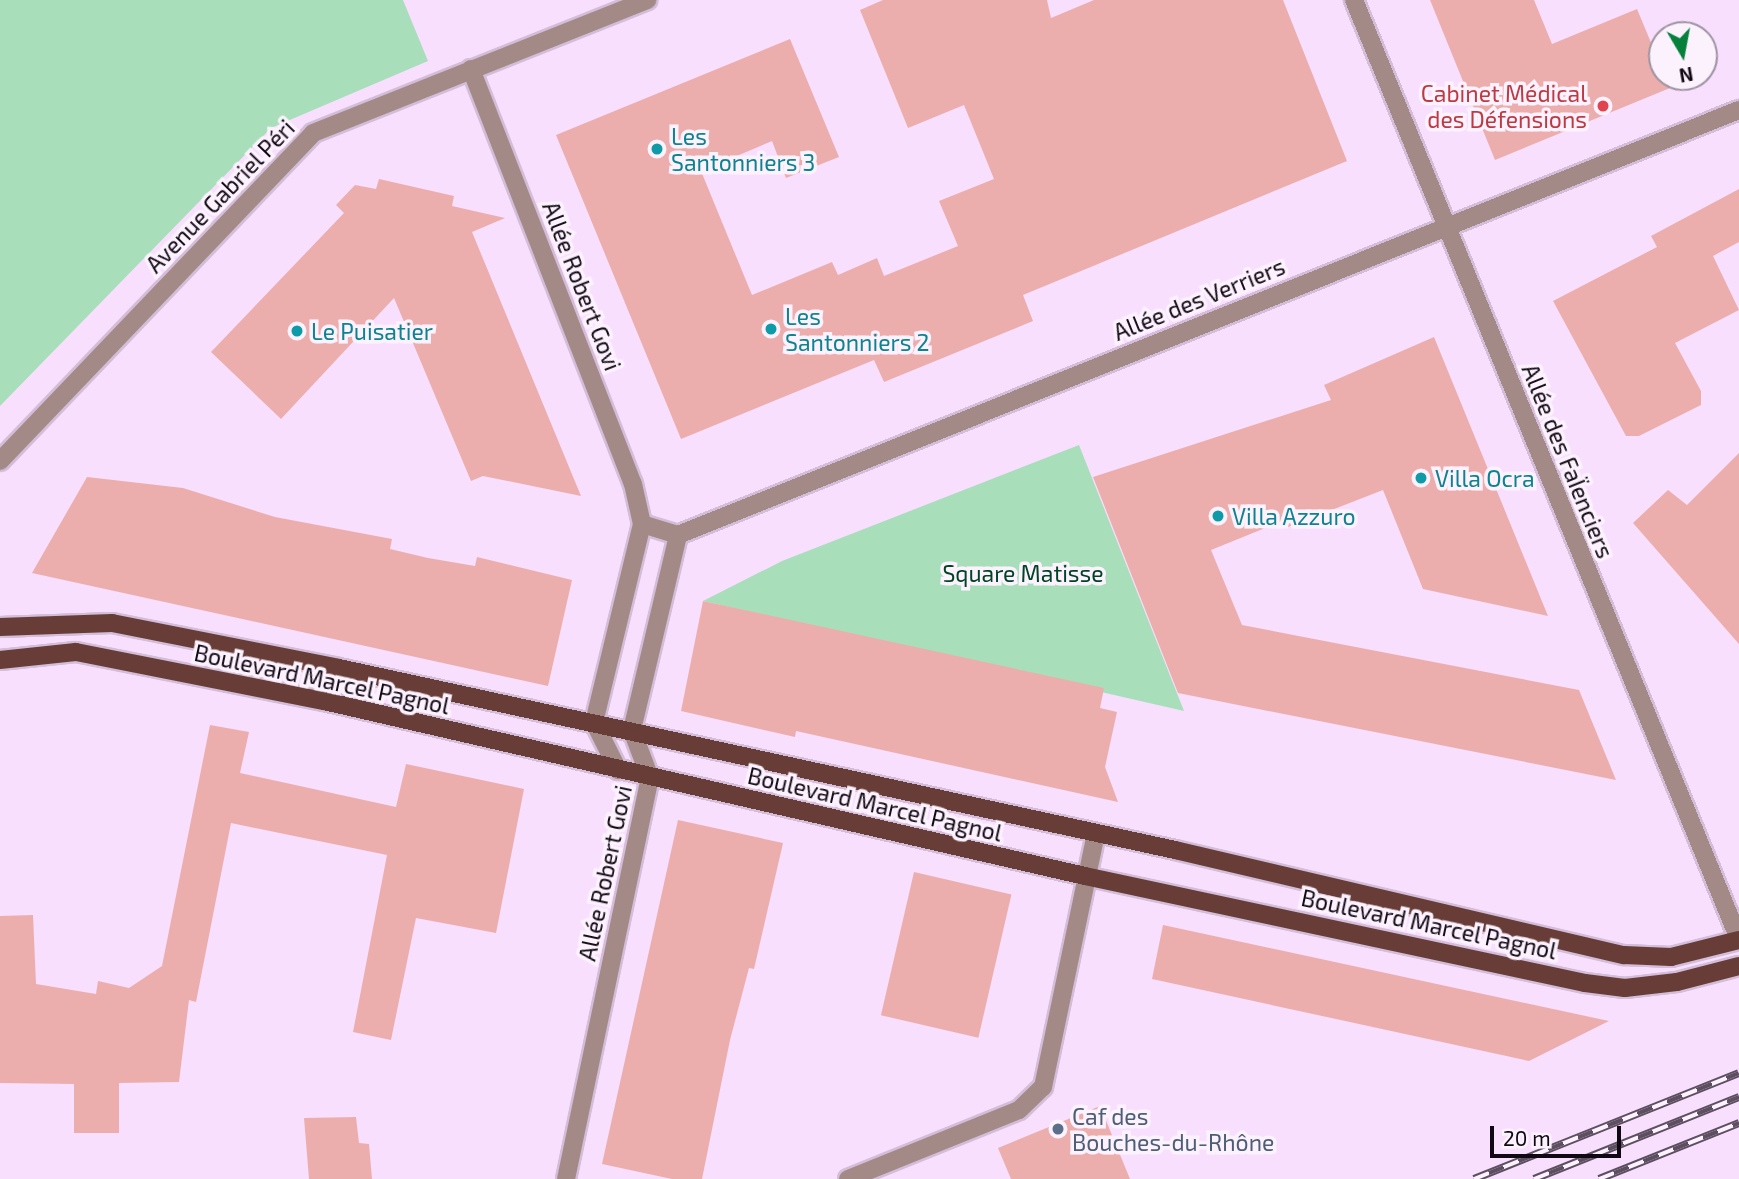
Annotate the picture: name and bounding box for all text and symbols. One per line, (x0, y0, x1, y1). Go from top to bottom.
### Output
north arrow (1648, 21, 1718, 91)
text: N (1678, 63, 1695, 88)
place label: Cabinet Médical des Défensions (1421, 79, 1587, 133)
marker: Cabinet Médical des Défensions (1593, 96, 1613, 116)
street label: Avenue Gabriel Péri (140, 114, 300, 278)
place label: Les Santonniers 3 (671, 122, 815, 176)
marker: Les Santonniers 3 (649, 141, 665, 157)
street label: Allée Robert Govi (537, 198, 627, 374)
street label: Allée des Verriers (1109, 252, 1289, 346)
place label: Les Santonniers 2 (785, 302, 929, 356)
place label: Le Puisatier (311, 317, 433, 345)
marker: Les Santonniers 2 (763, 321, 779, 337)
marker: Le Puisatier (289, 323, 305, 339)
street label: Allée des FaÏenciers (1517, 360, 1619, 562)
place label: Villa Ocra (1435, 464, 1535, 492)
marker: Villa Ocra (1413, 470, 1429, 486)
place label: Villa Azzuro (1232, 502, 1356, 530)
marker: Villa Azzuro (1210, 508, 1226, 524)
park label: Square Matisse (942, 559, 1104, 587)
street label: Boulevard Marcel Pagnol (192, 638, 452, 720)
street label: Boulevard Marcel Pagnol (745, 761, 1005, 847)
street label: Allée Robert Govi (573, 783, 637, 963)
street label: Boulevard Marcel Pagnol (1299, 883, 1559, 965)
place label: Caf des Bouches-du-Rhône (1072, 1102, 1274, 1156)
scale bar (1494, 1112, 1625, 1156)
marker: Caf des Bouches-du-Rhône (1050, 1121, 1066, 1137)
text: 20 m (1503, 1125, 1551, 1150)

